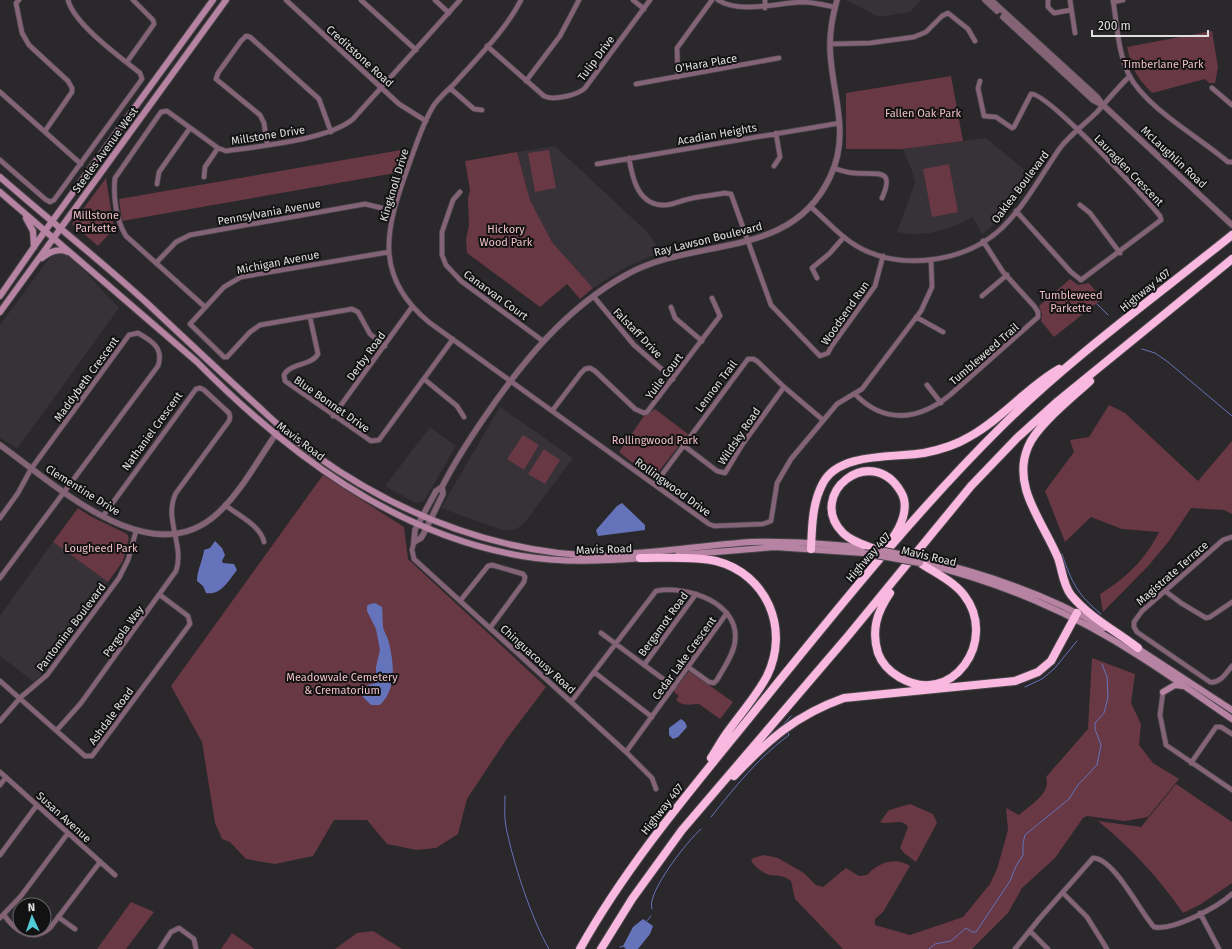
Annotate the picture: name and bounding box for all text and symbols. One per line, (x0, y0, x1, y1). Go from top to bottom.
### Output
scale bar (1092, 12, 1208, 38)
text: 200 m (1098, 19, 1131, 33)
street label: Creditstone Road (323, 23, 396, 90)
street label: Tulip Drive (575, 33, 618, 83)
street label: O'Hara Place (674, 52, 738, 75)
park label: Timberlane Park (1122, 58, 1204, 71)
street label: Steeles Avenue West (70, 105, 141, 196)
park label: Fallen Oak Park (885, 107, 961, 120)
street label: Acadian Heights (676, 121, 758, 148)
street label: Millstone Drive (230, 123, 306, 148)
street label: McLaughlin Road (1138, 124, 1209, 191)
street label: Lauraglen Crescent (1091, 132, 1166, 209)
street label: Kingknoll Drive (377, 147, 412, 223)
street label: Oaklea Boulevard (989, 148, 1052, 226)
street label: Pennsylvania Avenue (216, 197, 322, 228)
park label: Millstone Parkette (73, 209, 119, 235)
street label: Ray Lawson Boulevard (653, 220, 764, 259)
park label: Hickory Wood Park (480, 223, 533, 249)
street label: Michigan Avenue (236, 248, 320, 277)
street label: Highway 407 (1117, 266, 1173, 315)
street label: Canarvan Court (461, 268, 530, 323)
street label: Woodsend Run (819, 279, 872, 348)
park label: Tumbleweed Parkette (1039, 289, 1103, 315)
street label: Falstaff Drive (610, 305, 665, 361)
street label: Tumbleweed Trail (947, 321, 1022, 388)
street label: Derby Road (344, 329, 389, 383)
street label: Maddybeth Crescent (51, 334, 121, 424)
street label: Yuile Court (643, 351, 686, 402)
street label: Lennon Trail (693, 358, 740, 415)
street label: Blue Bonnet Drive (291, 373, 372, 436)
street label: Nathaniel Crescent (119, 389, 185, 473)
street label: Wildsky Road (715, 405, 763, 467)
street label: Mavis Road (274, 419, 327, 464)
park label: Rollingwood Park (612, 434, 699, 447)
street label: Rollingwood Drive (632, 456, 713, 519)
street label: Clementine Drive (43, 462, 122, 519)
street label: Highway 407 (843, 530, 893, 585)
street label: Magistrate Terrace (1134, 539, 1211, 608)
park label: Lougheed Park (64, 542, 138, 555)
street label: Mavis Road (576, 542, 632, 557)
street label: Mavis Road (900, 544, 958, 569)
street label: Pantomine Boulevard (34, 581, 109, 674)
street label: Bergamot Road (636, 590, 691, 659)
street label: Pergola Way (100, 603, 147, 659)
street label: Cedar Lake Crescent (650, 614, 719, 703)
street label: Chinguacousy Road (497, 622, 578, 697)
park label: Meadowvale Cemetery & Crematorium (286, 671, 398, 697)
street label: Ashdale Road (86, 685, 137, 748)
street label: Highway 407 (638, 781, 686, 837)
street label: Susan Avenue (34, 789, 94, 845)
north arrow (12, 897, 52, 937)
text: N (28, 901, 35, 914)

